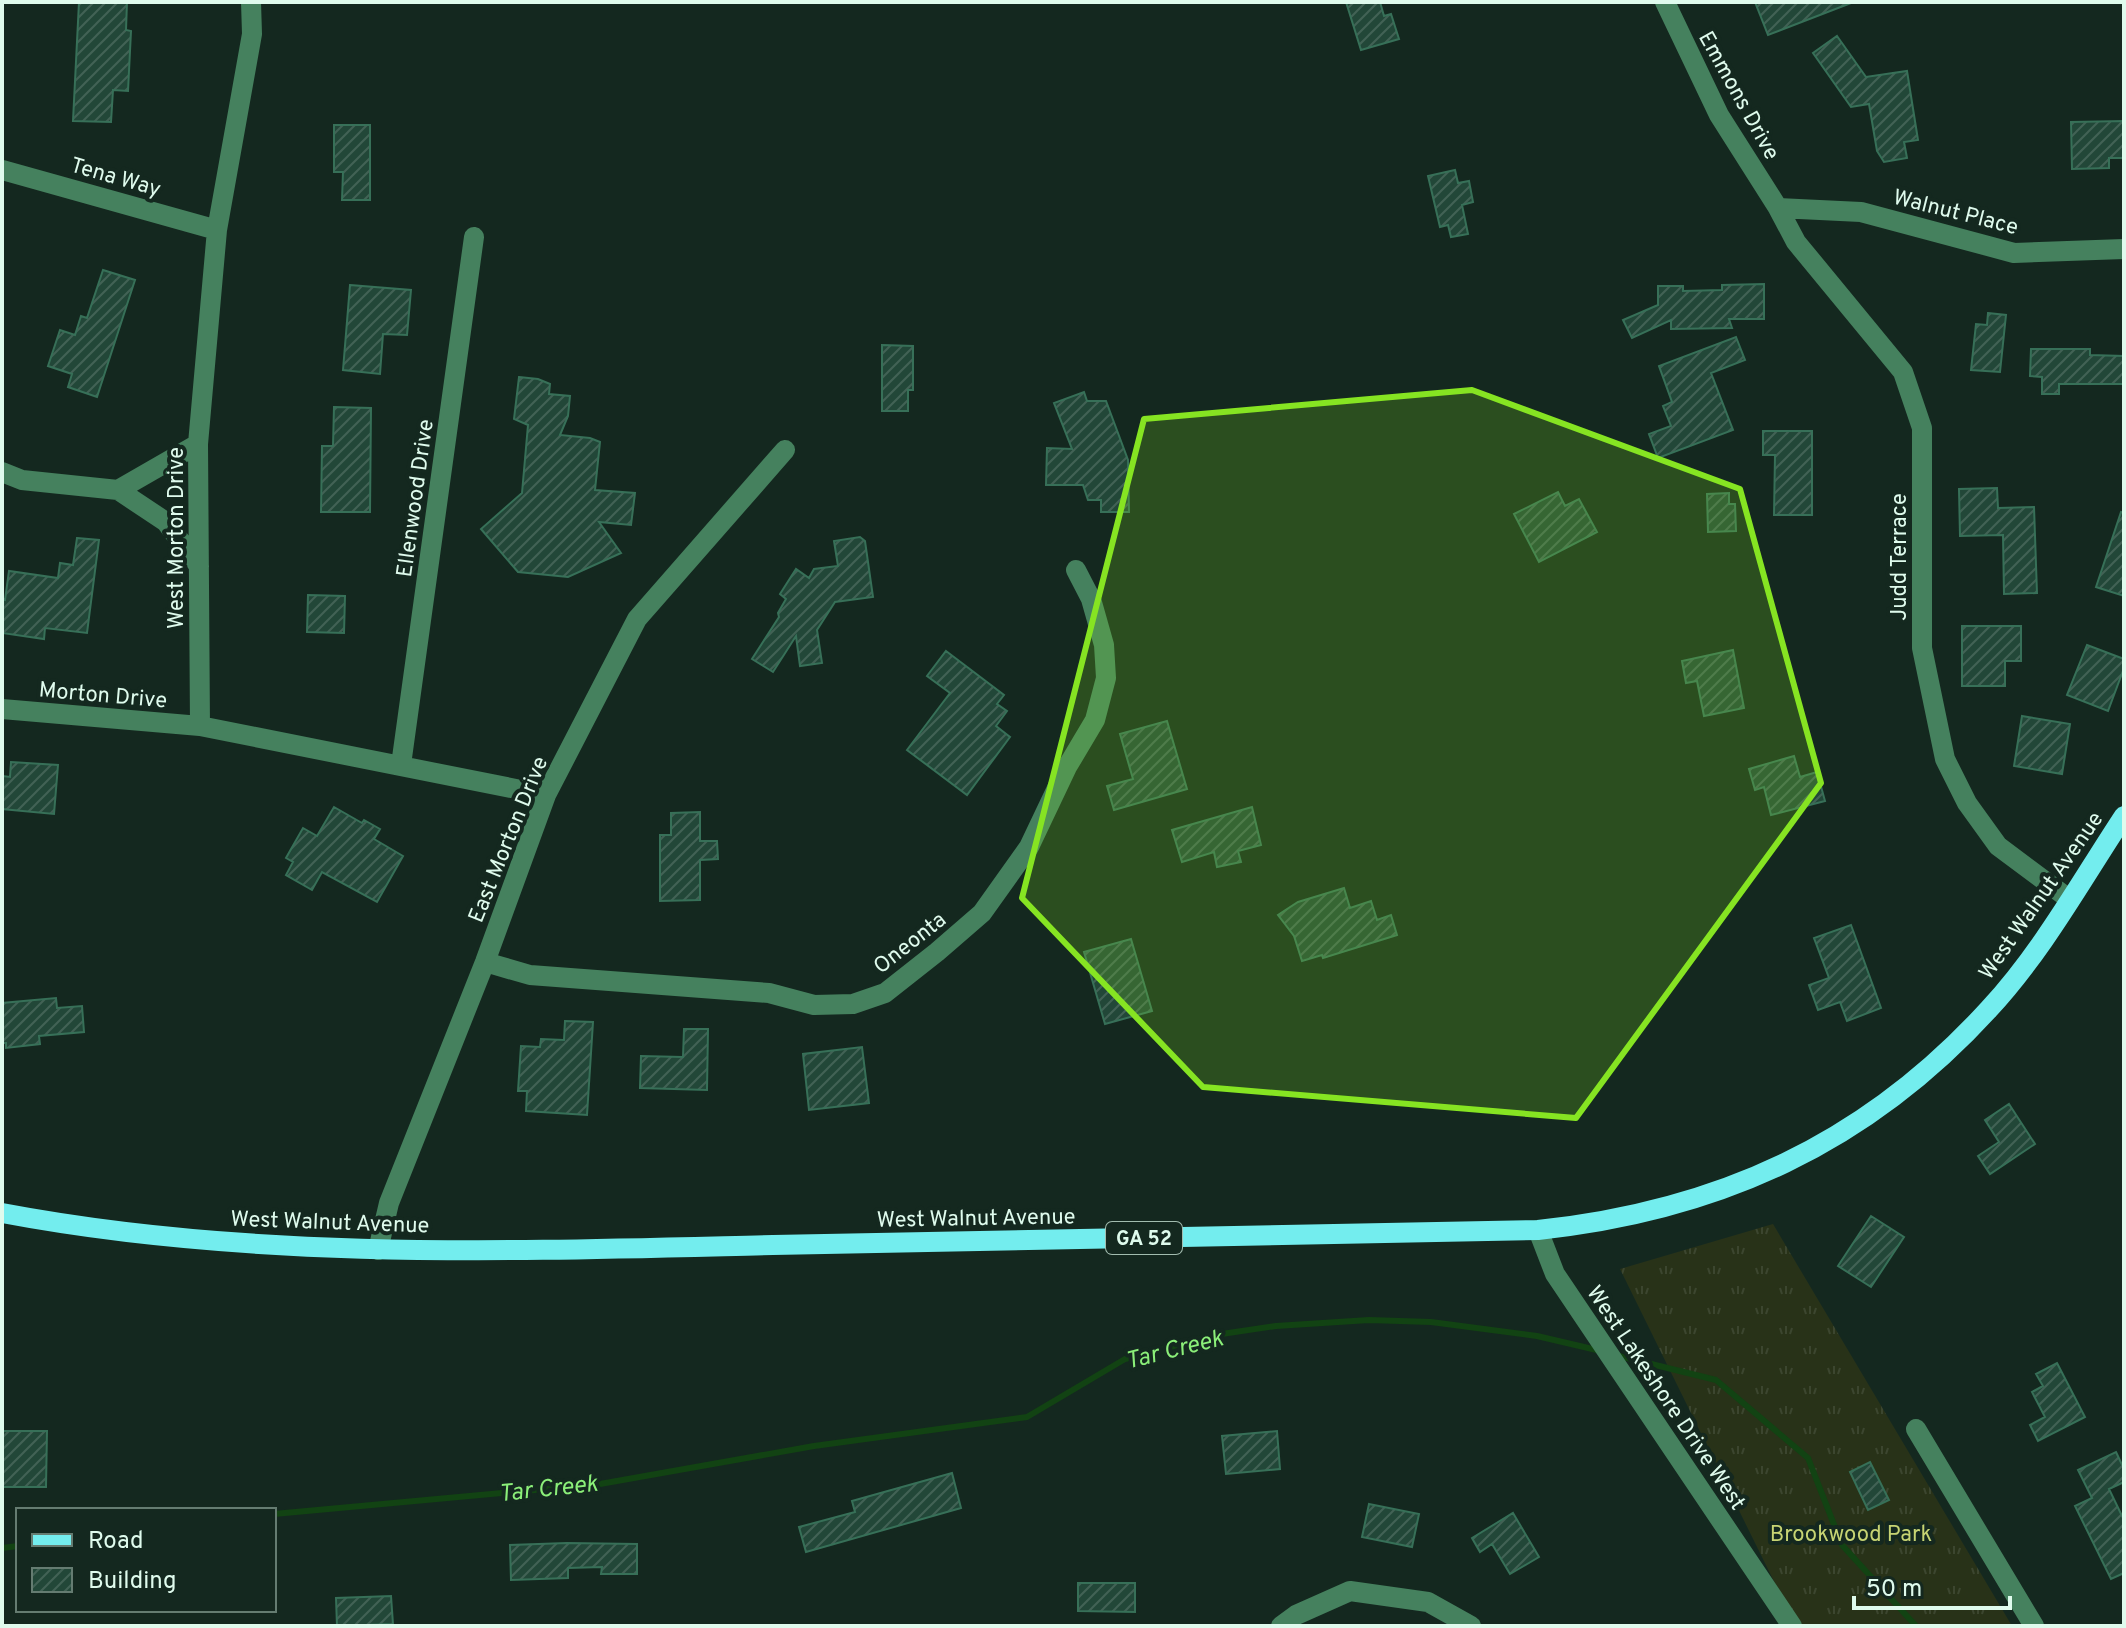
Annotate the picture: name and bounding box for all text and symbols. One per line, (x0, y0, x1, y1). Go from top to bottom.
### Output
street label: Emmons Drive (1691, 27, 1784, 165)
street label: Tena Way (67, 153, 164, 204)
street label: Walnut Place (1890, 185, 2021, 242)
street label: Ellenwood Drive (392, 418, 441, 579)
street label: West Morton Drive (164, 447, 191, 629)
street label: Judd Terrace (1887, 493, 1914, 621)
street label: Morton Drive (37, 677, 168, 716)
street label: East Morton Drive (464, 753, 555, 927)
street label: West Walnut Avenue (1974, 807, 2110, 986)
street label: Oneonta (869, 907, 952, 981)
street label: West Walnut Avenue (876, 1204, 1076, 1235)
street label: West Walnut Avenue (230, 1207, 430, 1240)
road number: GA 52 (1106, 1222, 1182, 1254)
street label: West Lakeshore Drive West (1580, 1281, 1750, 1516)
water label: Tar Creek (1123, 1324, 1227, 1378)
water label: Tar Creek (497, 1470, 600, 1510)
legend (16, 1508, 276, 1612)
park label: Brookwood Park (1770, 1522, 1932, 1549)
text: Road (88, 1527, 144, 1557)
scale bar (1854, 1560, 2010, 1610)
text: Building (88, 1567, 177, 1597)
text: 50 m (1866, 1575, 1922, 1605)

